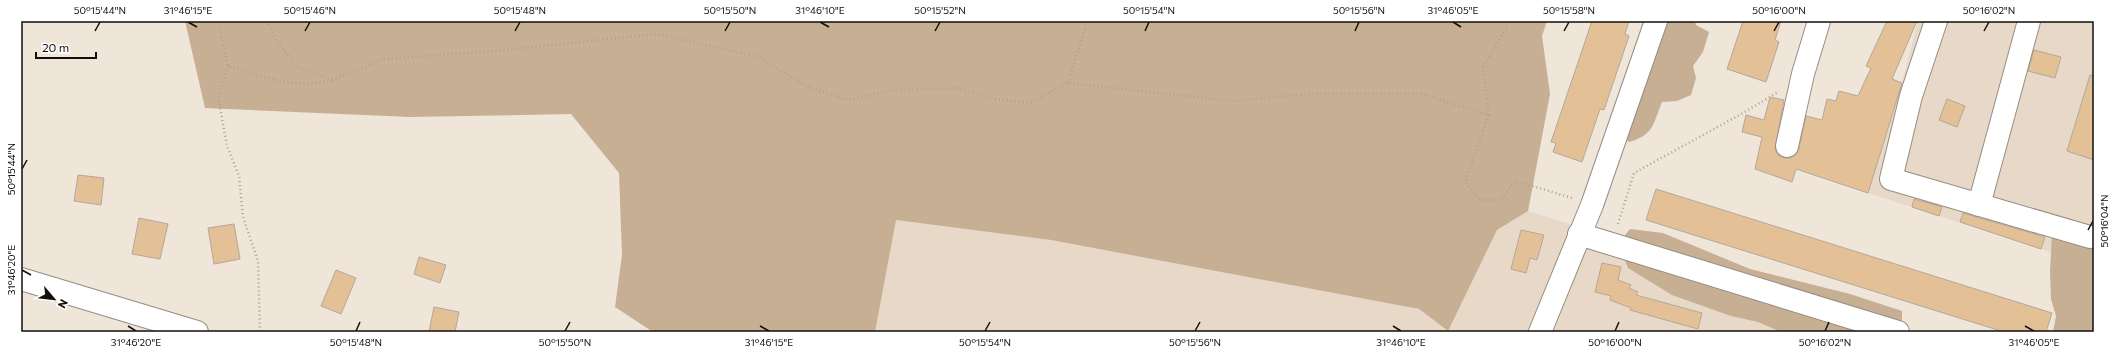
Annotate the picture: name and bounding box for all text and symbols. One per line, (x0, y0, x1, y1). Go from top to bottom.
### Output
text: 50°15'44"N (74, 4, 126, 16)
text: 31°46'15"E (164, 4, 212, 16)
text: 50°15'46"N (284, 4, 336, 16)
text: 50°15'48"N (494, 4, 546, 16)
text: 50°15'50"N (704, 4, 756, 16)
text: 31°46'10"E (795, 4, 845, 16)
text: 50°15'52"N (914, 4, 966, 16)
text: 50°15'54"N (1123, 4, 1175, 16)
text: 50°15'56"N (1333, 4, 1385, 16)
text: 31°46'05"E (1428, 4, 1478, 16)
text: 50°15'58"N (1543, 4, 1595, 16)
text: 50°16'00"N (1752, 4, 1806, 16)
text: 50°16'02"N (1963, 4, 2015, 16)
scale bar (36, 34, 96, 60)
text: 20 m (42, 40, 69, 54)
text: 50°15'44"N (5, 143, 17, 195)
text: 50°16'04"N (2098, 194, 2110, 248)
text: 31°46'20"E (5, 245, 17, 295)
north arrow (34, 279, 74, 319)
text: N (56, 297, 71, 311)
text: 31°46'20"E (111, 336, 161, 348)
text: 50°15'48"N (330, 336, 382, 348)
text: 50°15'50"N (539, 336, 591, 348)
text: 31°46'15"E (745, 336, 793, 348)
text: 50°15'54"N (959, 336, 1011, 348)
text: 50°15'56"N (1169, 336, 1221, 348)
text: 31°46'10"E (1376, 336, 1426, 348)
text: 50°16'00"N (1588, 336, 1642, 348)
text: 50°16'02"N (1799, 336, 1851, 348)
text: 31°46'05"E (2009, 336, 2059, 348)

